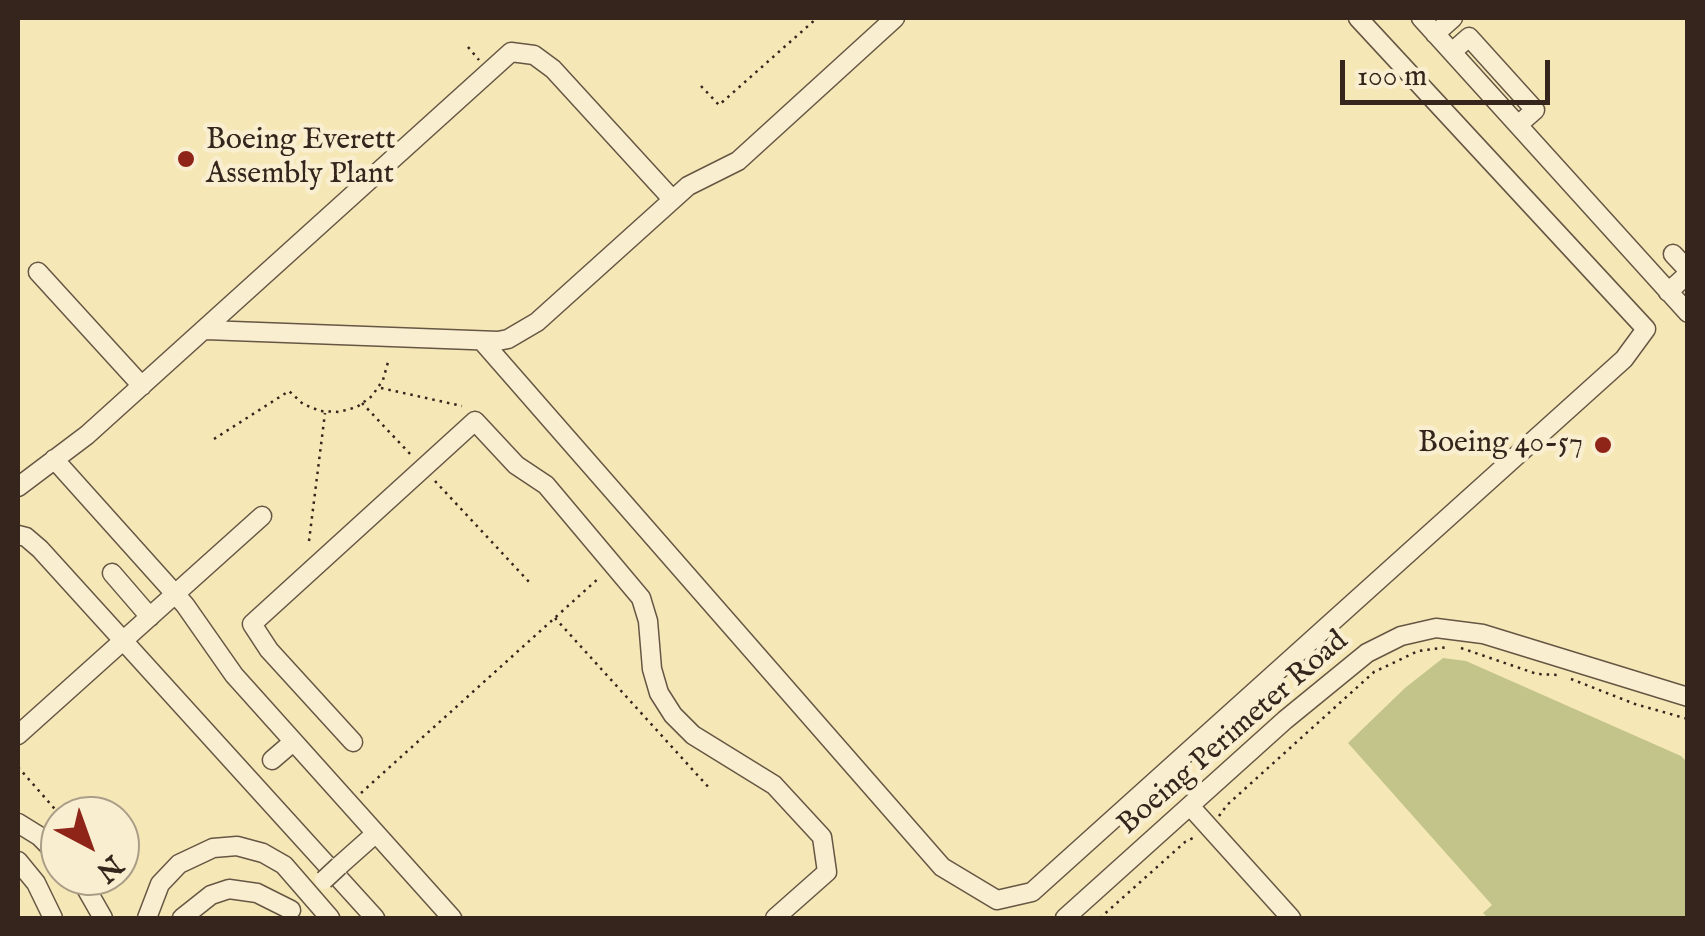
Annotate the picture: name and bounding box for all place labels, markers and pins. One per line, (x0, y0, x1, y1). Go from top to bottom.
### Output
place label: Boeing Everett Assembly Plant (206, 124, 395, 194)
marker: Boeing Everett Assembly Plant (175, 148, 197, 170)
place label: Boeing 40-57 (1418, 427, 1583, 463)
marker: Boeing 40-57 (1592, 434, 1614, 456)

